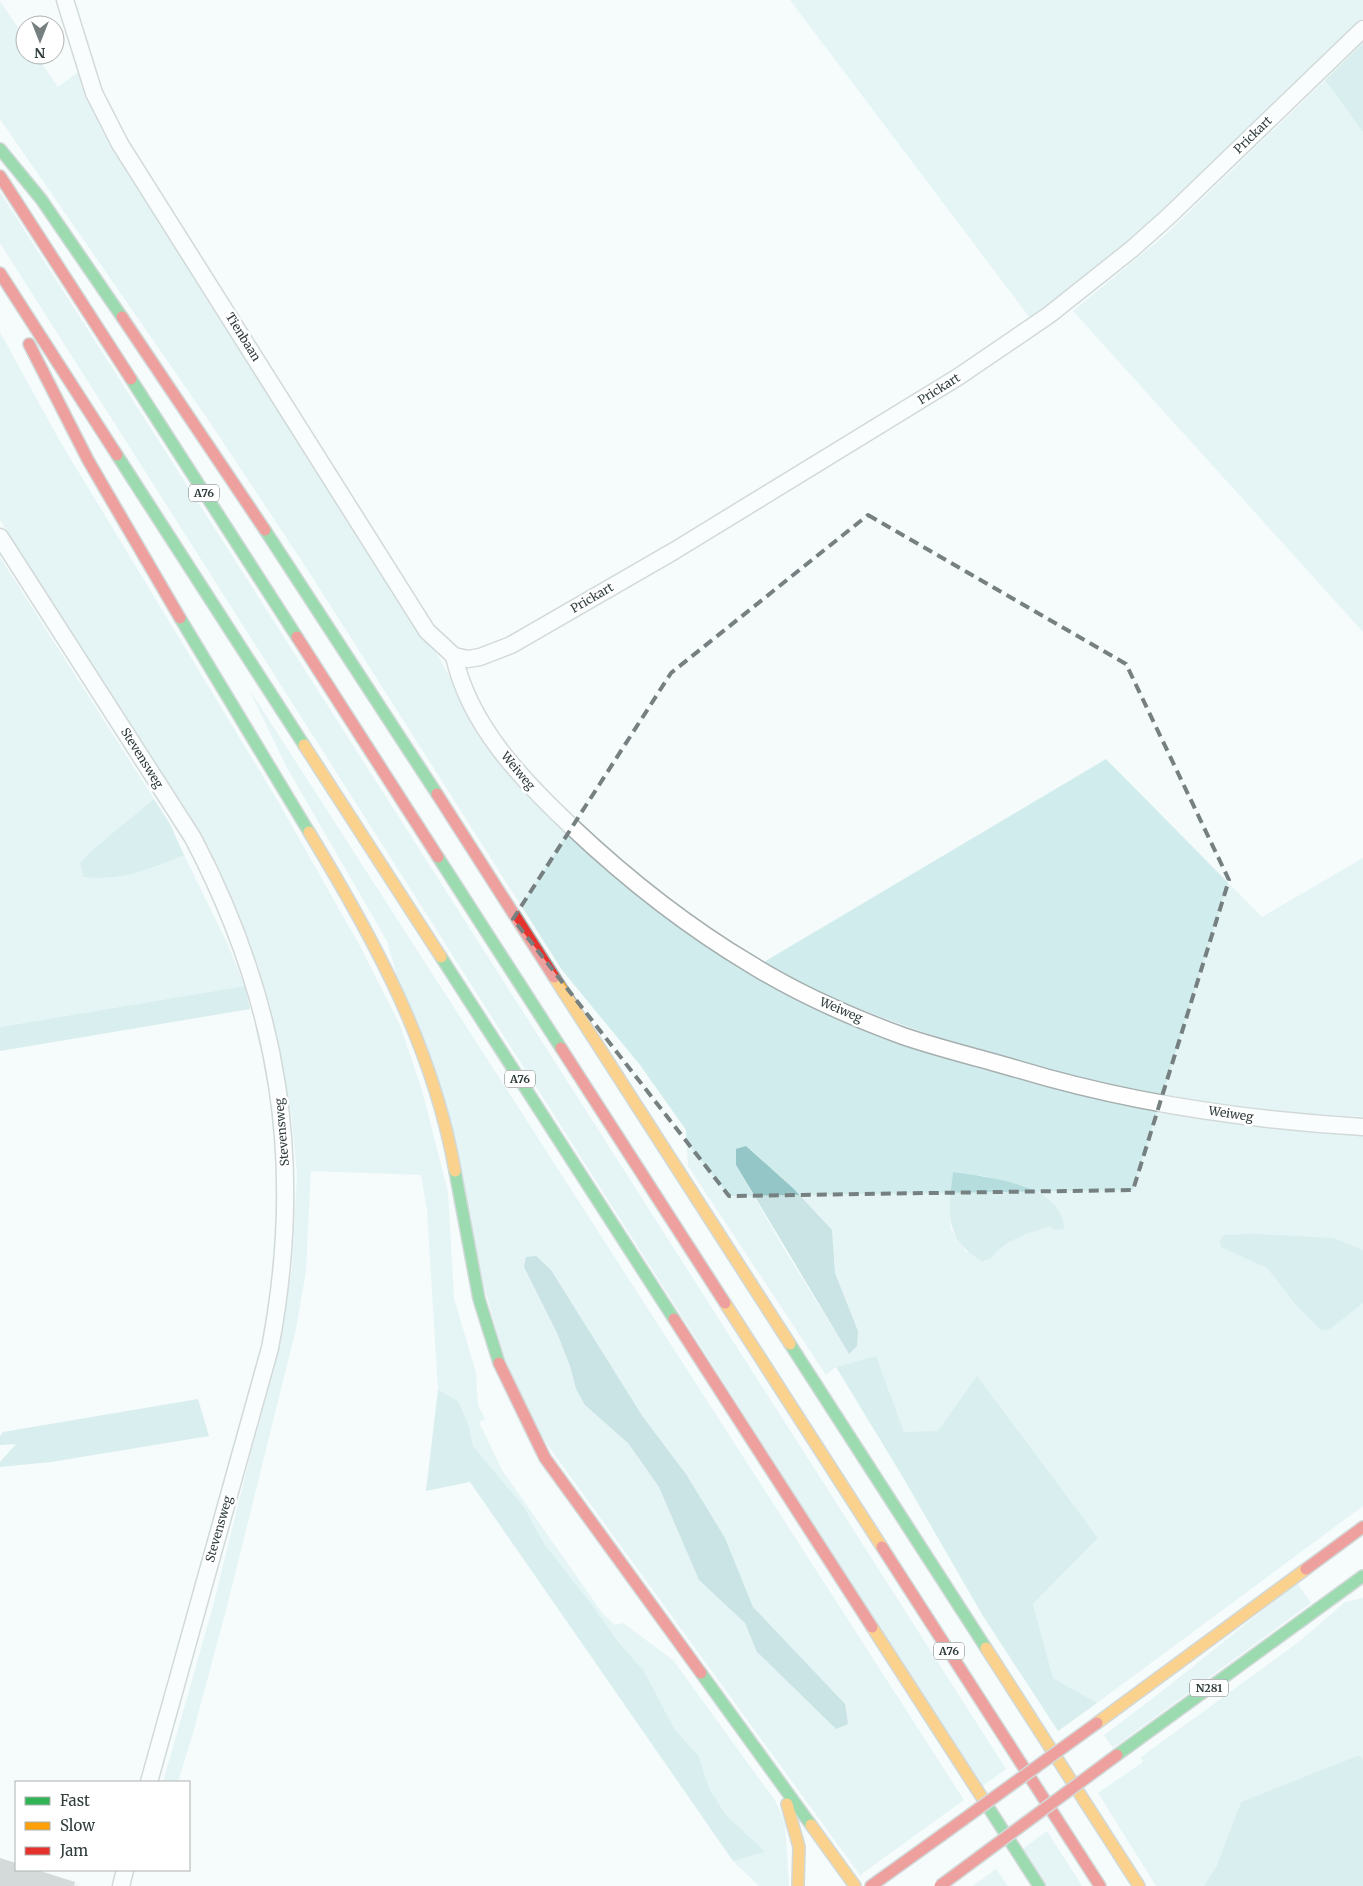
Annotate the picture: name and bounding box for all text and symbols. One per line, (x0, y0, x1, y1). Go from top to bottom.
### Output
north arrow (15, 15, 65, 65)
text: N (34, 44, 46, 62)
street label: Prickart (1231, 113, 1275, 156)
street label: Tienbaan (223, 310, 264, 364)
street label: Prickart (915, 370, 963, 407)
road number: A76 (189, 484, 219, 502)
street label: Prickart (568, 579, 616, 616)
street label: Stevensweg (118, 725, 167, 791)
street label: Weiweg (498, 748, 539, 793)
street label: Weiweg (817, 993, 866, 1026)
road number: A76 (505, 1070, 535, 1088)
street label: Stevensweg (271, 1097, 292, 1167)
street label: Weiweg (1207, 1102, 1255, 1125)
street label: Stevensweg (202, 1493, 235, 1564)
road number: A76 (934, 1642, 964, 1660)
road number: N281 (1190, 1680, 1228, 1696)
legend (15, 1781, 190, 1871)
text: Fast (60, 1791, 90, 1810)
text: Slow (60, 1816, 95, 1835)
text: Jam (59, 1841, 88, 1860)

